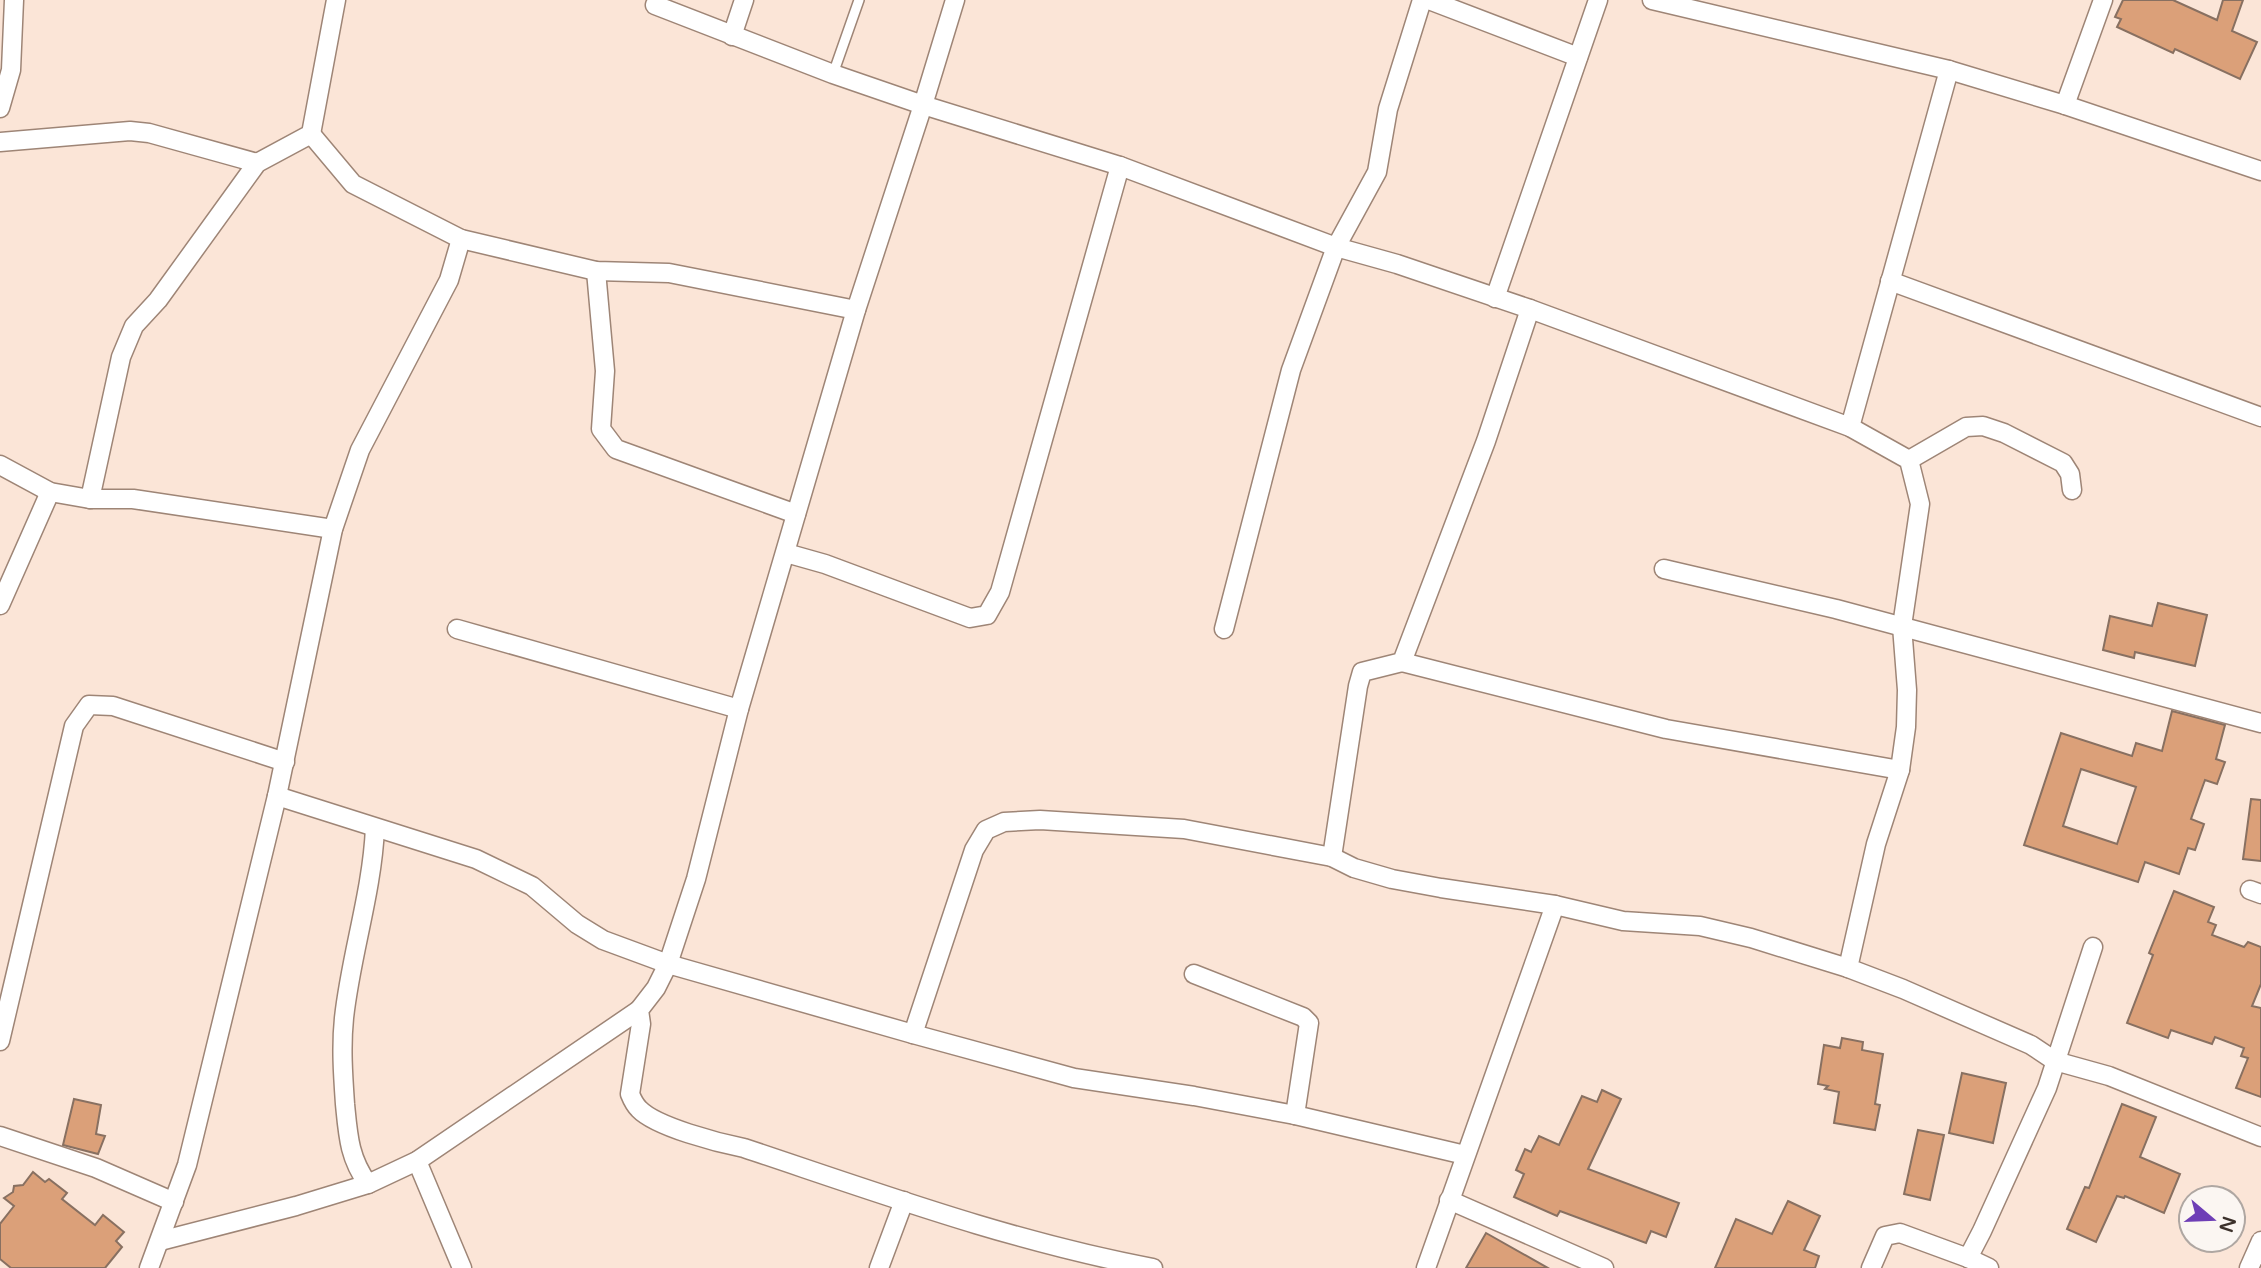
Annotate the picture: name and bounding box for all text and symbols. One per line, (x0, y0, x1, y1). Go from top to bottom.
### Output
north arrow (2177, 1184, 2247, 1254)
text: N (2214, 1213, 2240, 1235)

